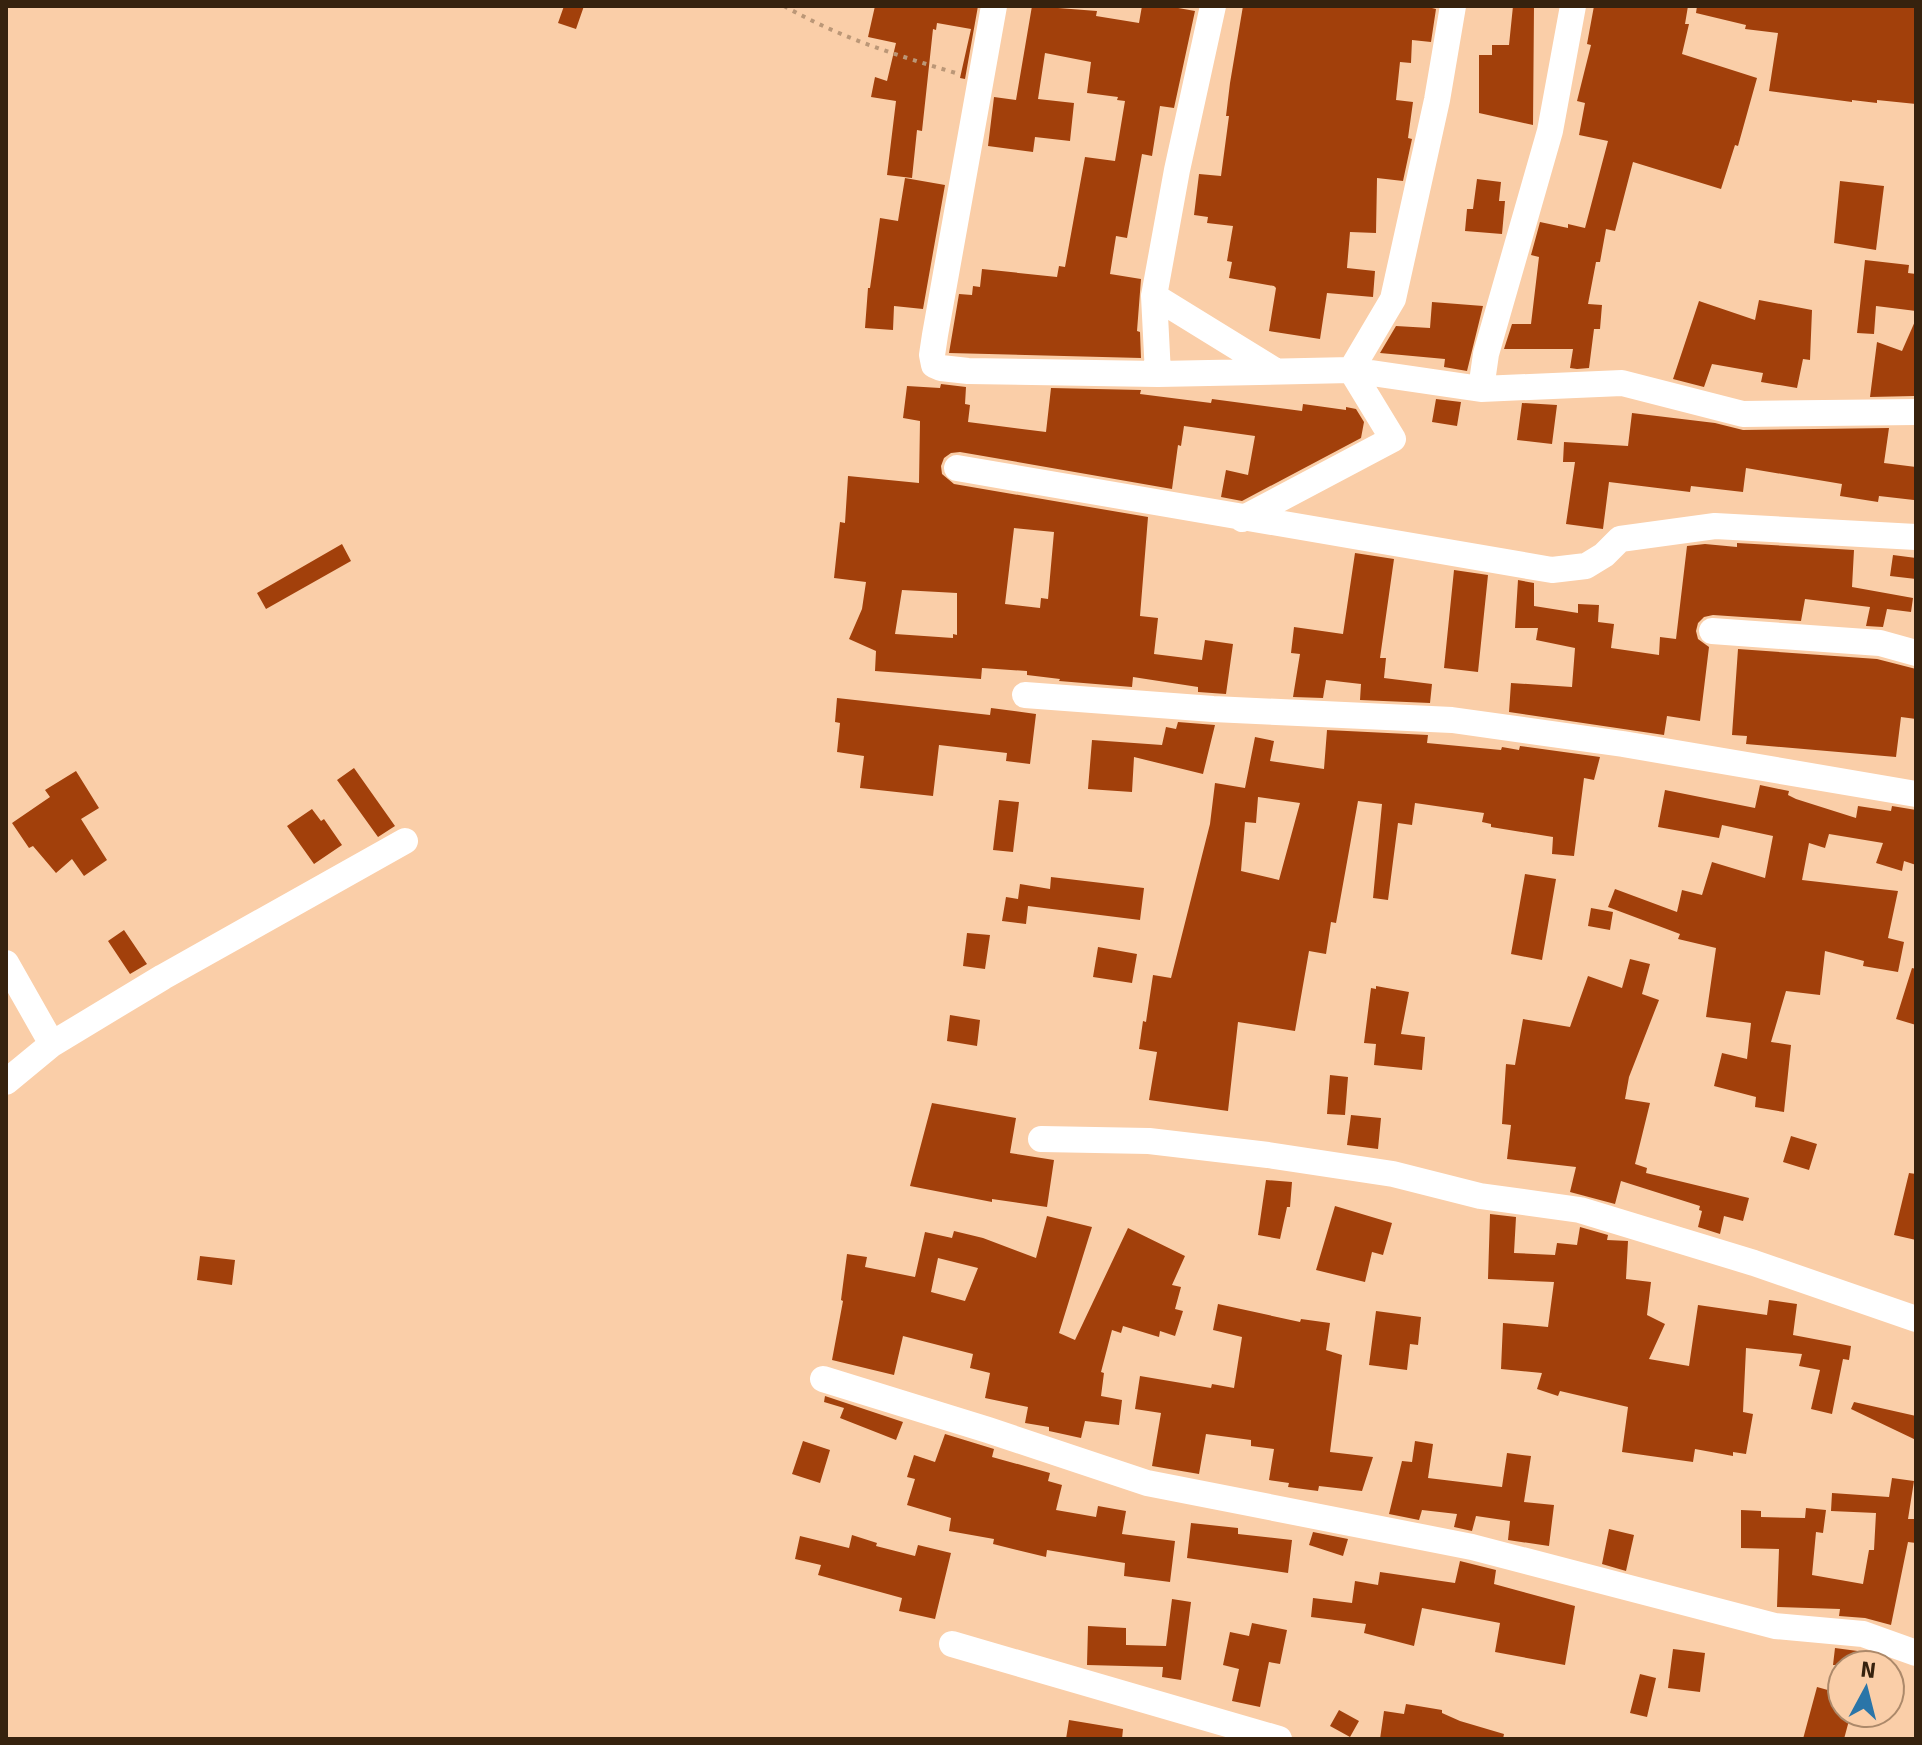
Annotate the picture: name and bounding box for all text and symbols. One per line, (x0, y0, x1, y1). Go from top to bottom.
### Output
north arrow (1826, 1649, 1906, 1729)
text: N (1859, 1655, 1878, 1684)

